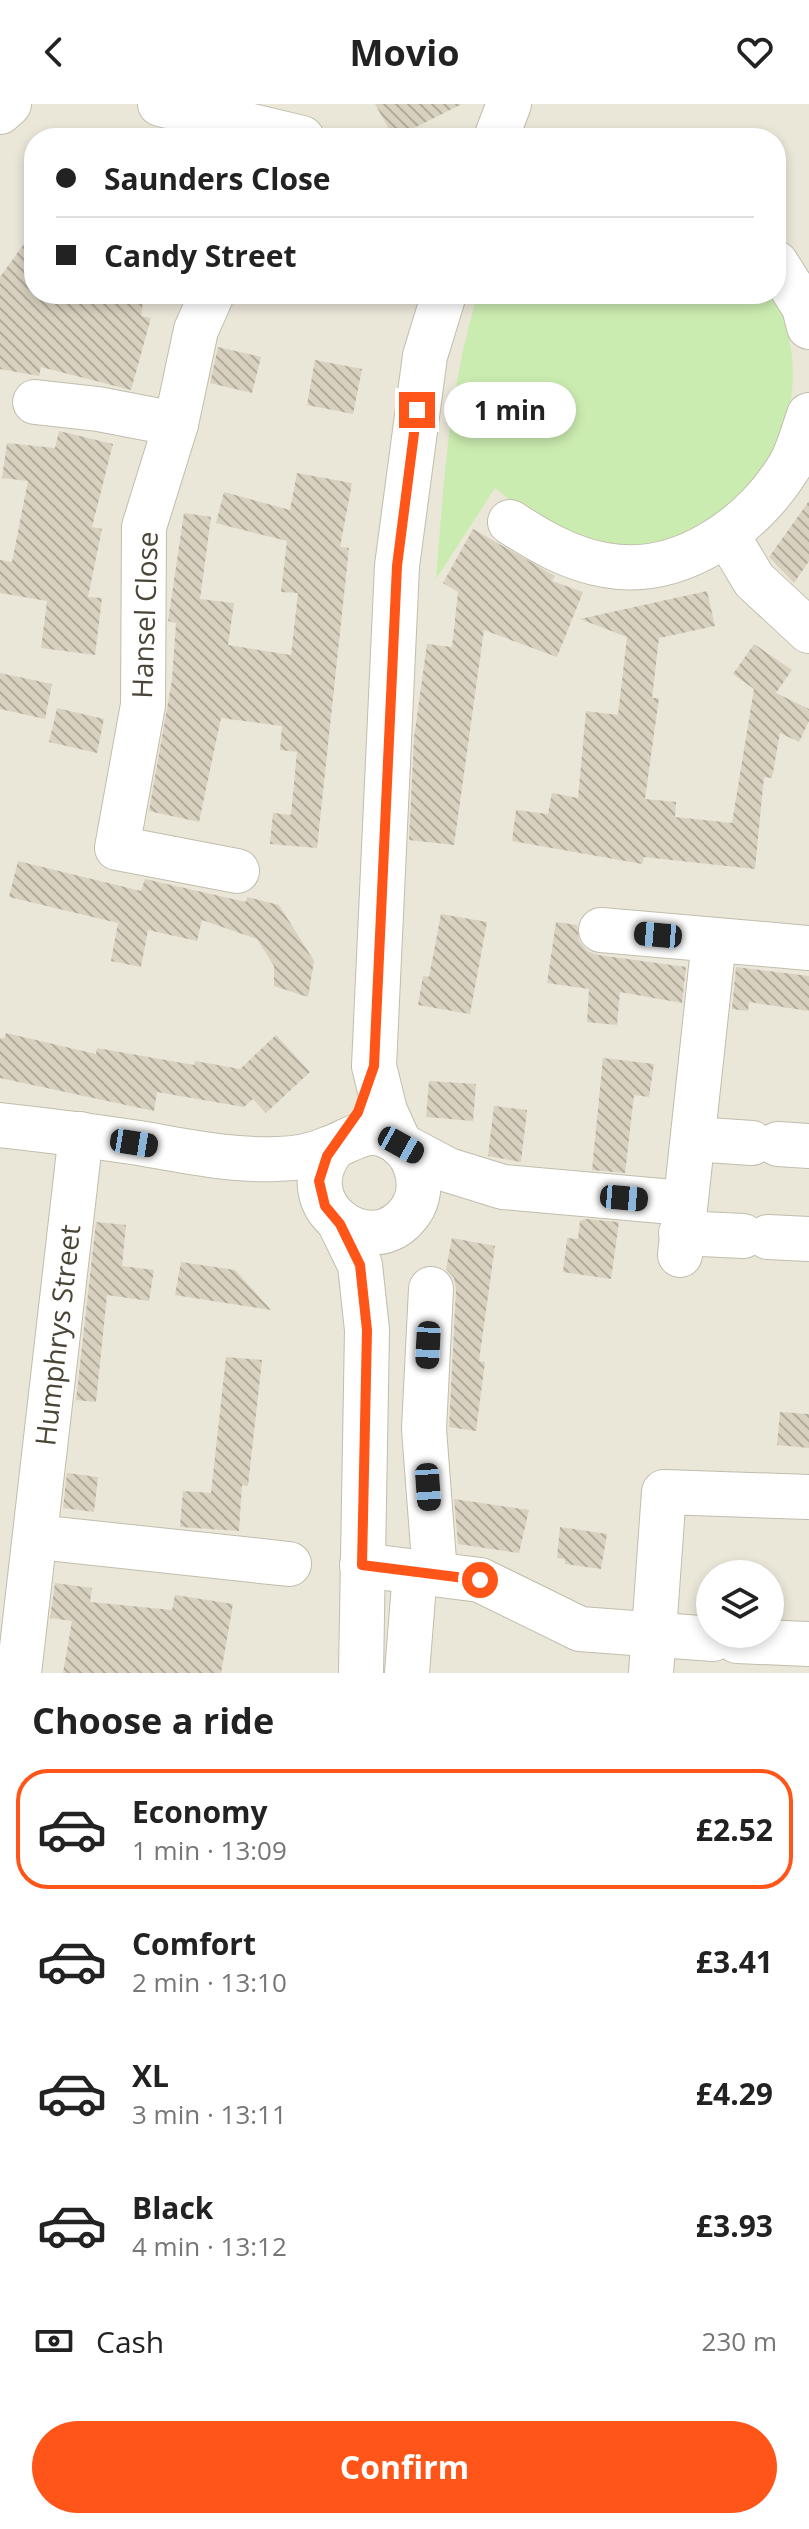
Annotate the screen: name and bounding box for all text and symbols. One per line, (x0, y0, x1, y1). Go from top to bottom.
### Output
text: Movio (350, 28, 460, 77)
icon: back (32, 30, 76, 74)
icon: heart (733, 30, 777, 74)
text: Saunders Close (104, 158, 331, 199)
text: Candy Street (104, 235, 296, 276)
callout: 1 min (445, 382, 577, 438)
route end (399, 392, 435, 428)
text: 1 min (474, 392, 546, 428)
street label: Hansel Close (122, 531, 166, 699)
car (633, 921, 683, 949)
car (374, 1123, 428, 1167)
car (108, 1127, 160, 1159)
car (599, 1184, 649, 1212)
street label: Humphrys Street (25, 1222, 88, 1448)
car (415, 1320, 441, 1370)
car (414, 1462, 442, 1512)
map controls (696, 1560, 784, 1648)
button: layers (696, 1560, 784, 1648)
route start (462, 1562, 498, 1598)
text: Choose a ride (32, 1696, 274, 1745)
text: Economy (132, 1791, 268, 1832)
icon: car (36, 1793, 108, 1865)
text: £2.52 (696, 1809, 773, 1850)
text: 1 min · 13:09 (132, 1832, 287, 1868)
text: Comfort (132, 1923, 256, 1964)
icon: car (36, 1925, 108, 1997)
text: £3.41 (696, 1941, 773, 1982)
text: 2 min · 13:10 (132, 1964, 287, 2000)
text: XL (132, 2055, 169, 2096)
icon: car (36, 2057, 108, 2129)
text: £4.29 (696, 2073, 773, 2114)
text: 3 min · 13:11 (132, 2096, 287, 2132)
text: Black (132, 2187, 213, 2228)
icon: car (36, 2189, 108, 2261)
text: £3.93 (696, 2205, 773, 2246)
text: 4 min · 13:12 (132, 2228, 287, 2264)
icon: cash (32, 2319, 76, 2363)
text: Cash (96, 2321, 164, 2362)
text: 230 m (702, 2323, 777, 2359)
button: Confirm (32, 2421, 777, 2513)

